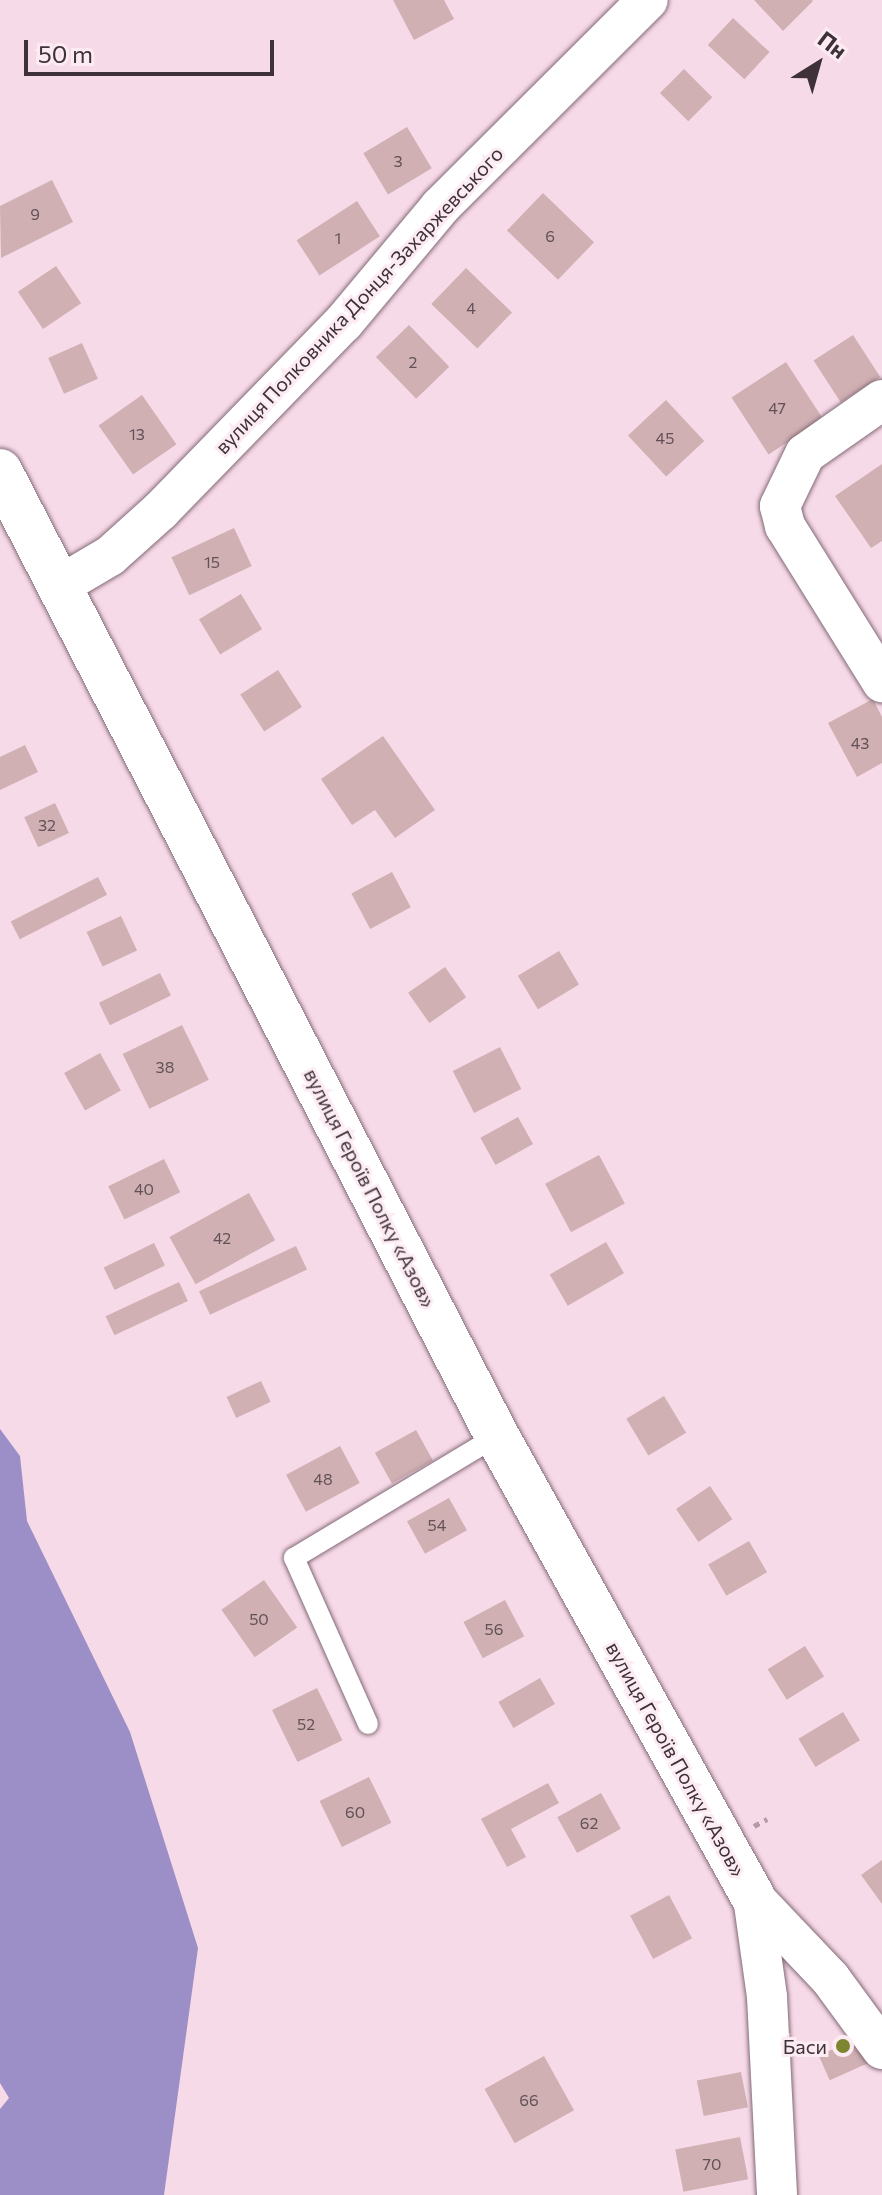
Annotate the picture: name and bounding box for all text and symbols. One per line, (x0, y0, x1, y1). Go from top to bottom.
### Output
scale bar (28, 24, 278, 74)
north arrow (778, 24, 858, 104)
text: Пн (813, 25, 853, 64)
text: 50 m (38, 39, 93, 68)
street label: вулиця Полковника Донця-Захаржевського (210, 141, 508, 459)
house number: 3 (393, 151, 403, 171)
house number: 9 (30, 204, 40, 224)
house number: 6 (545, 226, 555, 246)
house number: 1 (335, 228, 341, 248)
house number: 4 (466, 298, 476, 318)
house number: 2 (409, 352, 417, 372)
house number: 47 (768, 398, 786, 418)
house number: 13 (129, 424, 145, 444)
house number: 45 (656, 428, 674, 448)
house number: 15 (204, 552, 220, 572)
house number: 43 (851, 733, 869, 753)
house number: 32 (38, 815, 56, 835)
house number: 38 (156, 1057, 174, 1077)
street label: вулиця Героїв Полку «Азов» (299, 1065, 441, 1311)
house number: 40 (134, 1179, 154, 1199)
house number: 42 (213, 1228, 231, 1248)
house number: 48 (313, 1469, 333, 1489)
house number: 54 (428, 1515, 446, 1535)
house number: 50 (249, 1609, 269, 1629)
house number: 56 (485, 1619, 503, 1639)
street label: вулиця Героїв Полку «Азов» (601, 1637, 751, 1881)
house number: 52 (297, 1714, 315, 1734)
house number: 60 (345, 1802, 365, 1822)
house number: 62 (580, 1813, 598, 1833)
place label: Баси (783, 2034, 827, 2058)
marker: Баси (834, 2037, 852, 2055)
house number: 66 (519, 2090, 539, 2110)
house number: 70 (703, 2154, 721, 2174)

